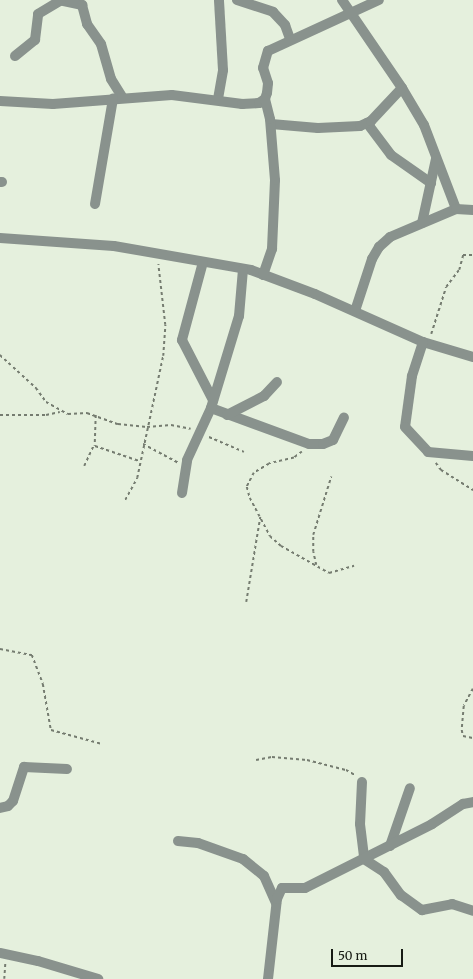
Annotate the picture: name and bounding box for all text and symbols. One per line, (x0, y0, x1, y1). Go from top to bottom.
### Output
scale bar (333, 941, 405, 967)
text: 50 m (338, 948, 367, 963)

